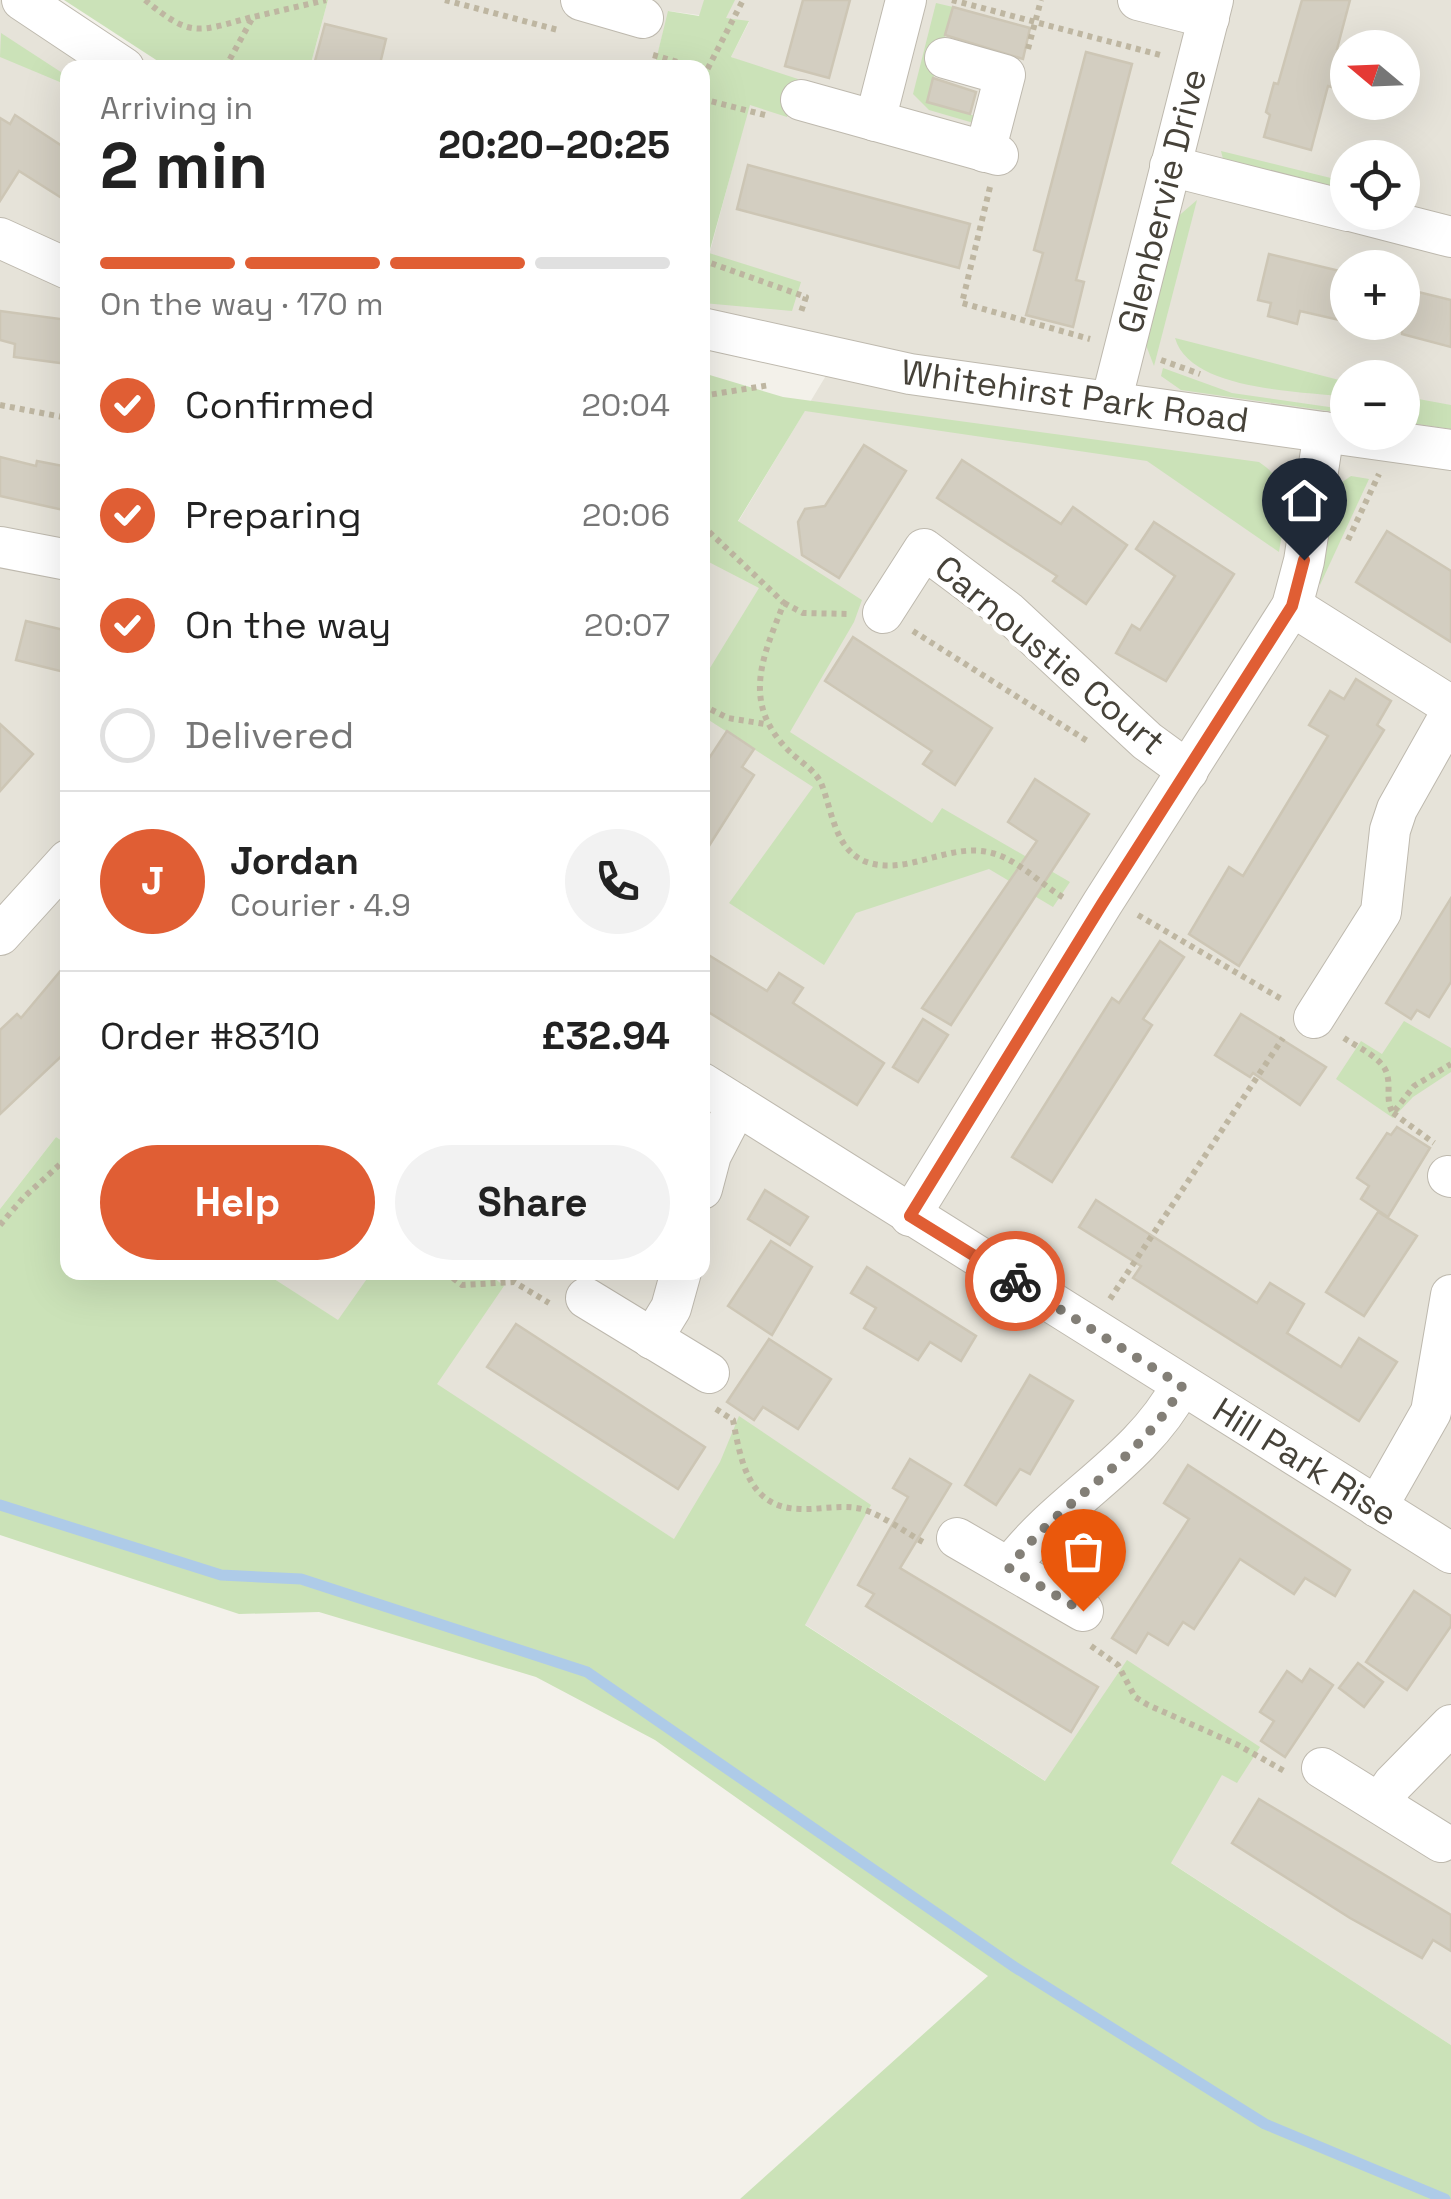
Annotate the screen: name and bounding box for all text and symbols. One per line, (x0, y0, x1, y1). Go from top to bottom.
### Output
north arrow (1330, 30, 1420, 120)
map controls (1330, 30, 1420, 450)
street label: Glenbervie Drive (1108, 64, 1216, 338)
text: Arriving in (100, 88, 253, 128)
text: 20:20–20:25 (438, 121, 670, 169)
text: 2 min (100, 124, 268, 207)
button: locate (1330, 140, 1420, 230)
button: + (1330, 250, 1420, 340)
text: On the way · 170 m (100, 284, 384, 324)
street label: Whitehirst Park Road (898, 350, 1252, 442)
button: − (1330, 360, 1420, 450)
icon: check (100, 378, 155, 433)
text: Confirmed (185, 381, 375, 429)
text: 20:04 (582, 385, 670, 425)
pin (1262, 458, 1347, 561)
icon: home (1277, 473, 1332, 528)
icon: check (100, 488, 155, 543)
text: Preparing (185, 491, 362, 539)
text: 20:06 (582, 495, 670, 535)
street label: Carnoustie Court (926, 546, 1174, 764)
icon: check (100, 598, 155, 653)
text: On the way (185, 601, 391, 649)
text: 20:07 (584, 605, 670, 645)
text: Delivered (185, 711, 354, 759)
button: phone (565, 829, 670, 934)
text: Jordan (230, 837, 359, 885)
text: J (141, 857, 164, 905)
text: Courier · 4.9 (230, 885, 411, 925)
text: Order #8310 (100, 1012, 320, 1060)
text: £32.94 (541, 1012, 670, 1060)
button: Help (100, 1145, 375, 1260)
button: Share (395, 1145, 670, 1260)
courier (965, 1231, 1065, 1331)
icon: bike (988, 1254, 1043, 1309)
street label: Hill Park Rise (1205, 1388, 1405, 1536)
pin (1041, 1509, 1126, 1612)
icon: bag (1056, 1524, 1111, 1579)

